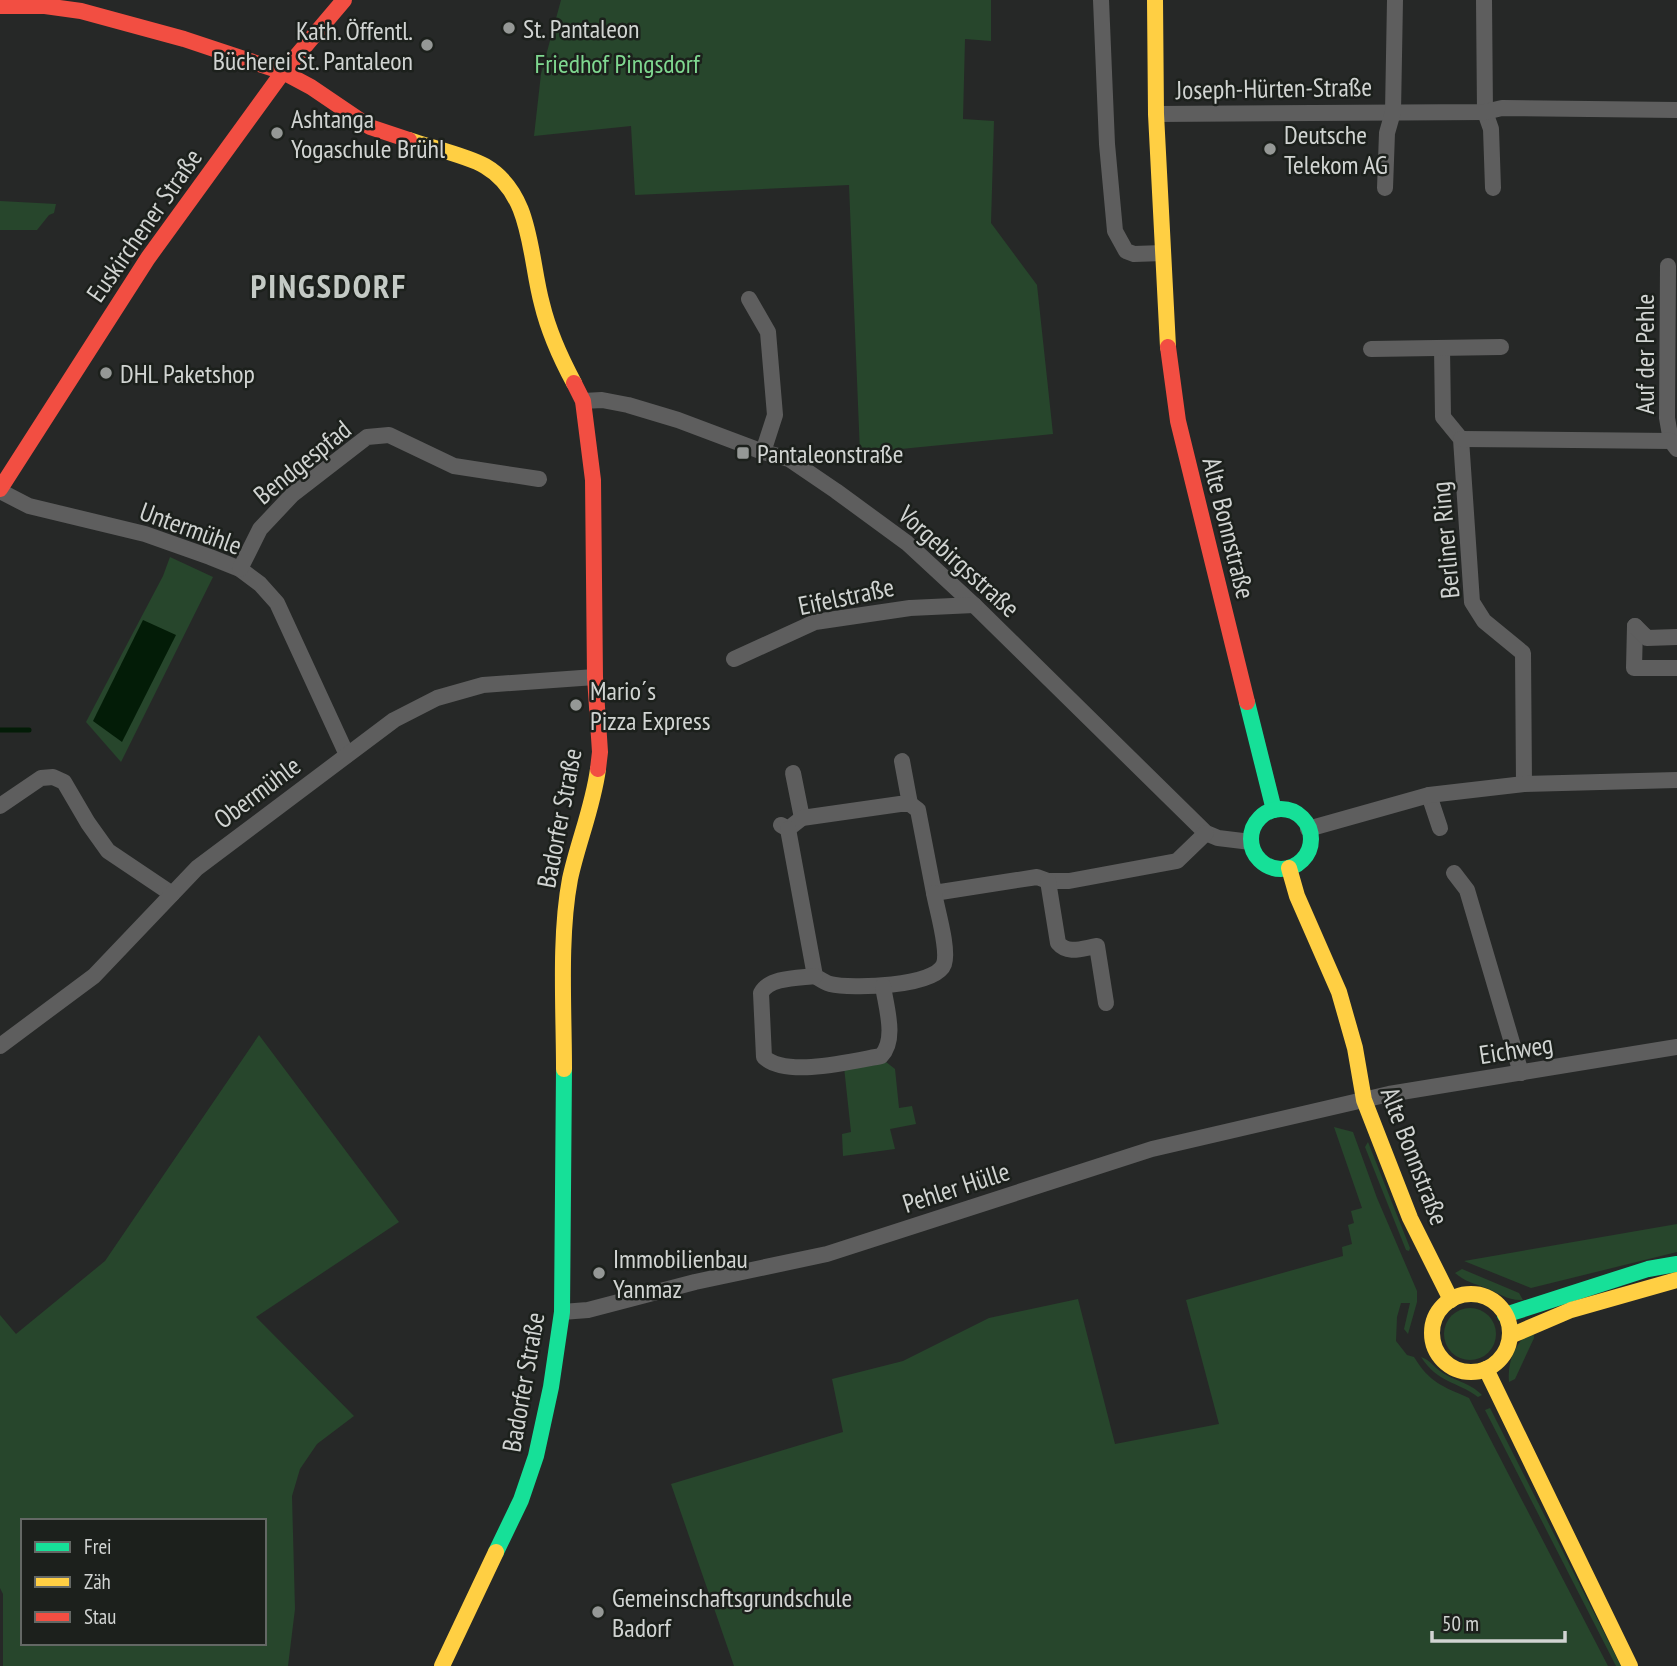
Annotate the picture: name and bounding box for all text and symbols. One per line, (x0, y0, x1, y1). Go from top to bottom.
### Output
place label: St. Pantaleon (523, 12, 639, 45)
place label: Kath. Öffentl. Bücherei St. Pantaleon (213, 14, 413, 77)
marker: St. Pantaleon (501, 20, 517, 36)
marker: Kath. Öffentl. Bücherei St. Pantaleon (419, 37, 435, 53)
park label: Friedhof Pingsdorf (534, 47, 701, 80)
street label: Joseph-Hürten-Straße (1175, 70, 1372, 106)
place label: Ashtanga Yogaschule Brühl (291, 102, 445, 165)
place label: Deutsche Telekom AG (1284, 118, 1388, 181)
marker: Ashtanga Yogaschule Brühl (269, 125, 285, 141)
marker: Deutsche Telekom AG (1262, 141, 1278, 157)
street label: Euskirchener Straße (79, 142, 209, 308)
district label: PINGSDORF (251, 264, 407, 307)
street label: Auf der Pehle (1628, 294, 1661, 414)
place label: DHL Paketshop (120, 357, 255, 390)
marker: DHL Paketshop (98, 365, 114, 381)
street label: Bendgespfad (247, 413, 357, 511)
place label: Pantaleonstraße (757, 437, 904, 470)
marker: Pantaleonstraße (735, 445, 751, 461)
street label: Alte Bonnstraße (1195, 454, 1263, 602)
street label: Berliner Ring (1423, 480, 1467, 600)
street label: Untermühle (135, 494, 247, 562)
street label: Vorgebirgsstraße (891, 497, 1027, 624)
street label: Eifelstraße (795, 570, 897, 622)
place label: Mario´s Pizza Express (590, 674, 711, 737)
marker: Mario´s Pizza Express (568, 697, 584, 713)
street label: Badorfer Straße (529, 745, 589, 891)
street label: Obermühle (207, 749, 307, 835)
street label: Eichweg (1477, 1027, 1555, 1071)
street label: Alte Bonnstraße (1374, 1083, 1456, 1229)
street label: Pehler Hülle (898, 1154, 1014, 1220)
place label: Immobilienbau Yanmaz (613, 1242, 748, 1305)
marker: Immobilienbau Yanmaz (591, 1265, 607, 1281)
street label: Badorfer Straße (494, 1310, 552, 1454)
legend (21, 1519, 266, 1645)
text: Frei (84, 1533, 112, 1560)
text: Zäh (84, 1568, 111, 1595)
place label: Gemeinschaftsgrundschule Badorf (612, 1581, 852, 1644)
scale bar (1432, 1600, 1565, 1644)
text: Stau (84, 1603, 116, 1630)
marker: Gemeinschaftsgrundschule Badorf (590, 1604, 606, 1620)
text: 50 m (1442, 1610, 1479, 1637)

